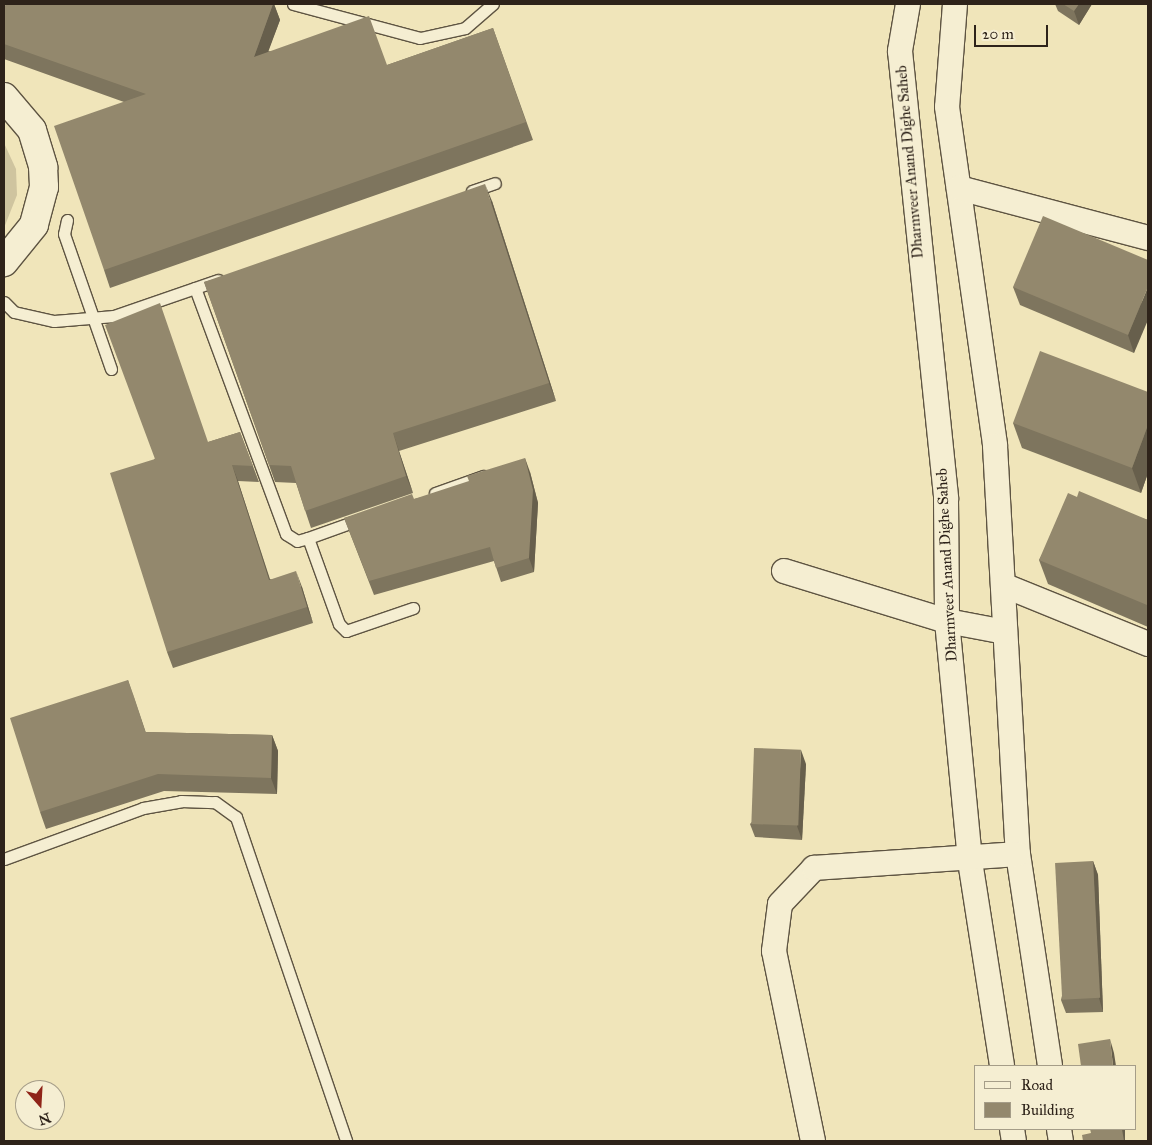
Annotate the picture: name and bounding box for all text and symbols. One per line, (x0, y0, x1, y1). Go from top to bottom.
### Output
scale bar (977, 15, 1051, 47)
text: 20 m (982, 25, 1014, 43)
street label: Dharmveer Anand Dighe Saheb (893, 65, 927, 259)
street label: Dharmveer Anand Dighe Saheb (933, 468, 961, 662)
legend (974, 1065, 1137, 1130)
text: Road (1021, 1076, 1053, 1094)
north arrow (15, 1080, 65, 1130)
text: Building (1021, 1101, 1074, 1119)
text: N (36, 1109, 53, 1129)

